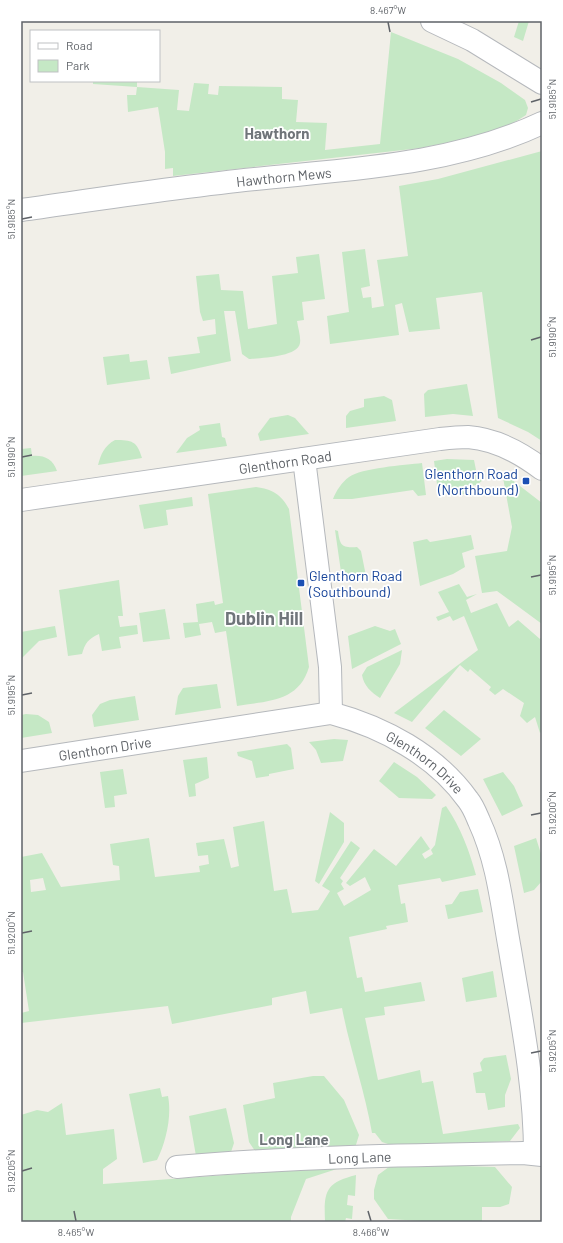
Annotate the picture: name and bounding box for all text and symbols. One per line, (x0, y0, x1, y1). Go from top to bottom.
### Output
text: 8.467°W (370, 4, 406, 16)
legend (30, 30, 160, 82)
text: Road (66, 38, 93, 52)
text: Park (66, 58, 90, 72)
text: 51.9185°N (546, 79, 558, 119)
district label: Hawthorn (244, 124, 310, 142)
street label: Hawthorn Mews (235, 163, 333, 189)
text: 51.9185°N (5, 199, 17, 239)
text: 51.9190°N (546, 316, 558, 358)
text: 51.9190°N (5, 436, 17, 478)
street label: Glenthorn Road (238, 446, 333, 477)
place label: Glenthorn Road (Northbound) (425, 465, 518, 498)
marker: Glenthorn Road (Northbound) (521, 476, 531, 486)
text: 51.9195°N (546, 555, 558, 595)
place label: Glenthorn Road (Southbound) (308, 567, 402, 600)
marker: Glenthorn Road (Southbound) (296, 578, 306, 588)
district label: Dublin Hill (225, 607, 303, 629)
text: 51.9195°N (5, 675, 17, 715)
street label: Glenthorn Drive (384, 727, 468, 797)
street label: Glenthorn Drive (57, 732, 153, 764)
text: 51.9200°N (546, 791, 558, 835)
text: 51.9200°N (5, 911, 17, 955)
text: 51.9205°N (546, 1029, 558, 1073)
district label: Long Lane (259, 1130, 329, 1148)
street label: Long Lane (328, 1147, 392, 1166)
text: 51.9205°N (5, 1149, 17, 1193)
text: 8.465°W (58, 1226, 94, 1238)
text: 8.466°W (353, 1226, 389, 1238)

